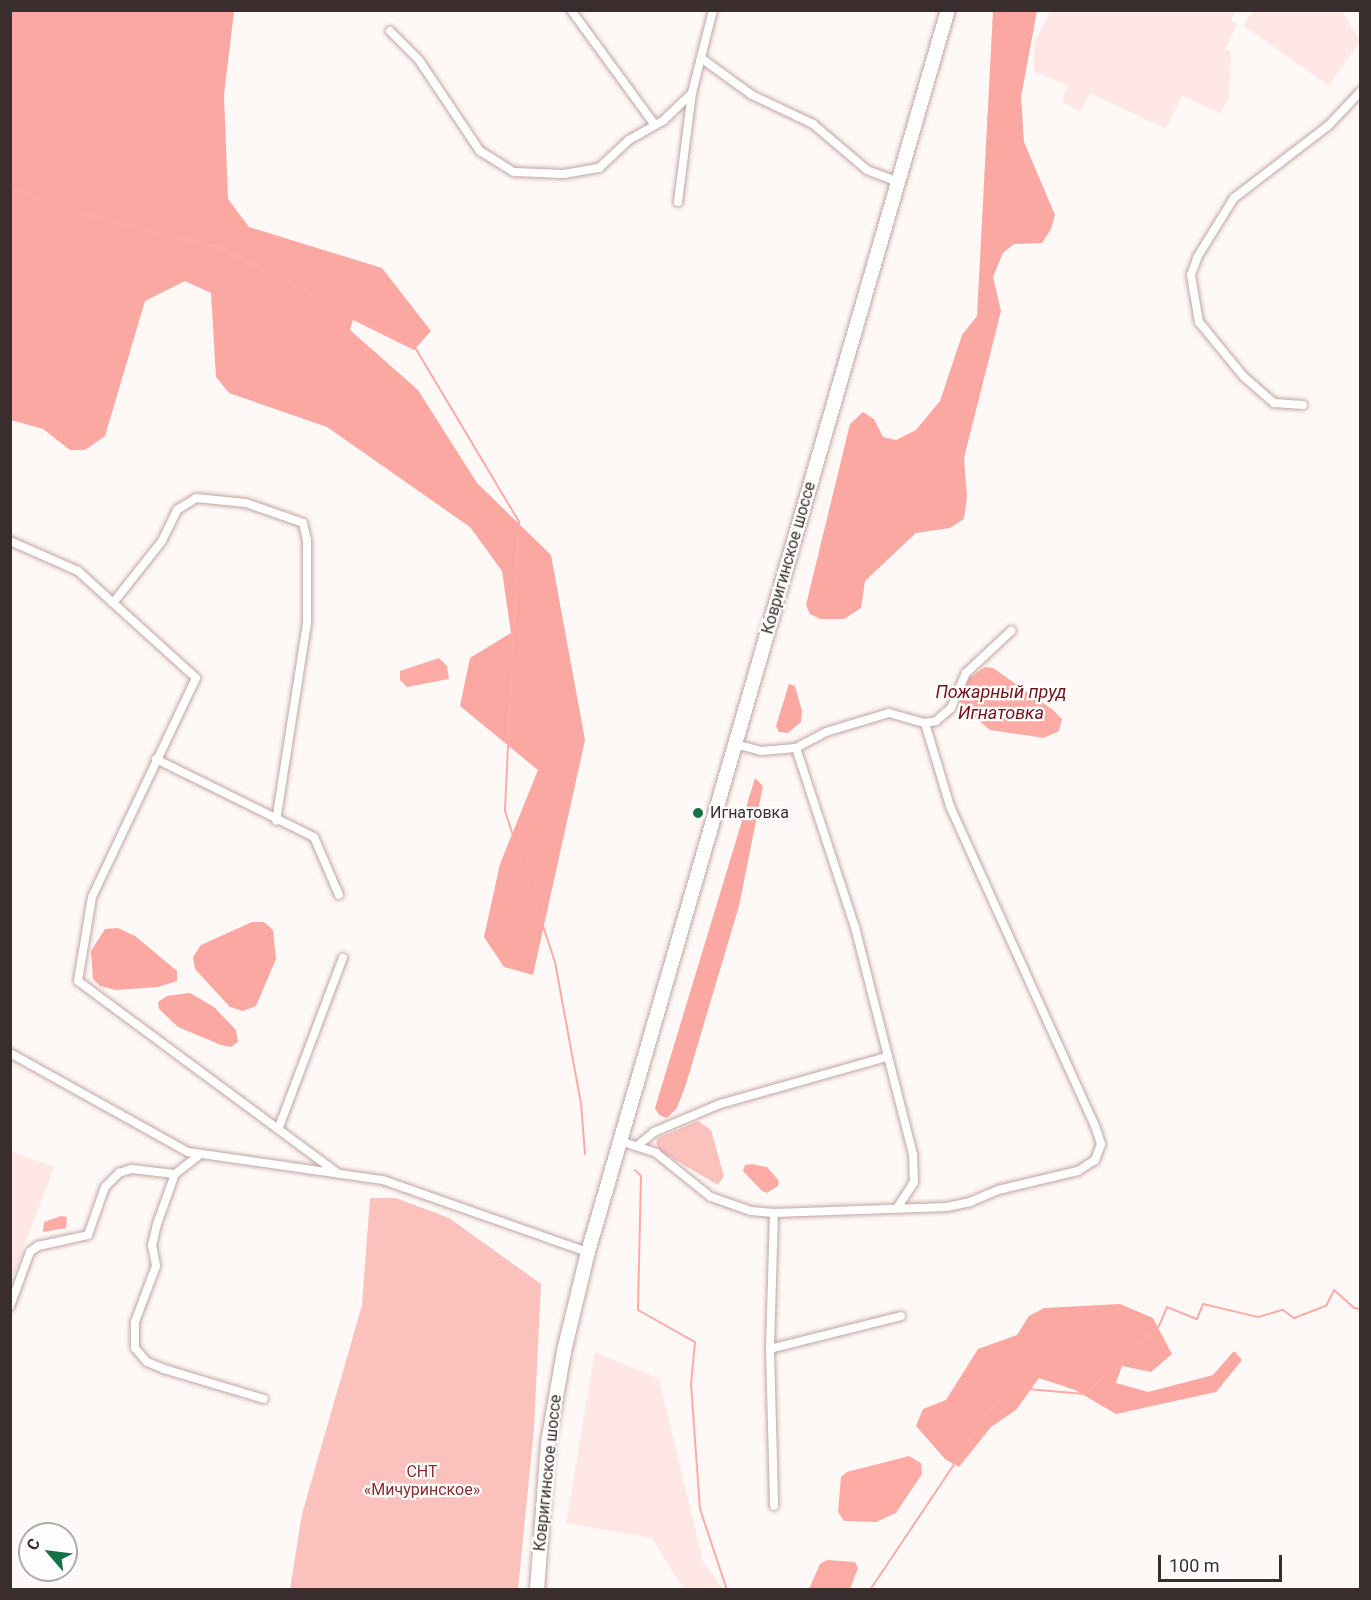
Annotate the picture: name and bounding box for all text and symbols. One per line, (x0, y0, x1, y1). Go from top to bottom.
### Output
street label: Ковригинское шоссе (758, 480, 820, 636)
water label: Пожарный пруд Игнатовка (935, 682, 1067, 724)
place label: Игнатовка (710, 803, 789, 823)
marker: Игнатовка (691, 806, 705, 820)
street label: Ковригинское шоссе (530, 1394, 566, 1552)
park label: СНТ «Мичуринское» (364, 1462, 480, 1500)
north arrow (18, 1522, 78, 1582)
text: С (23, 1535, 44, 1553)
scale bar (1161, 1543, 1286, 1581)
text: 100 m (1169, 1555, 1220, 1576)

